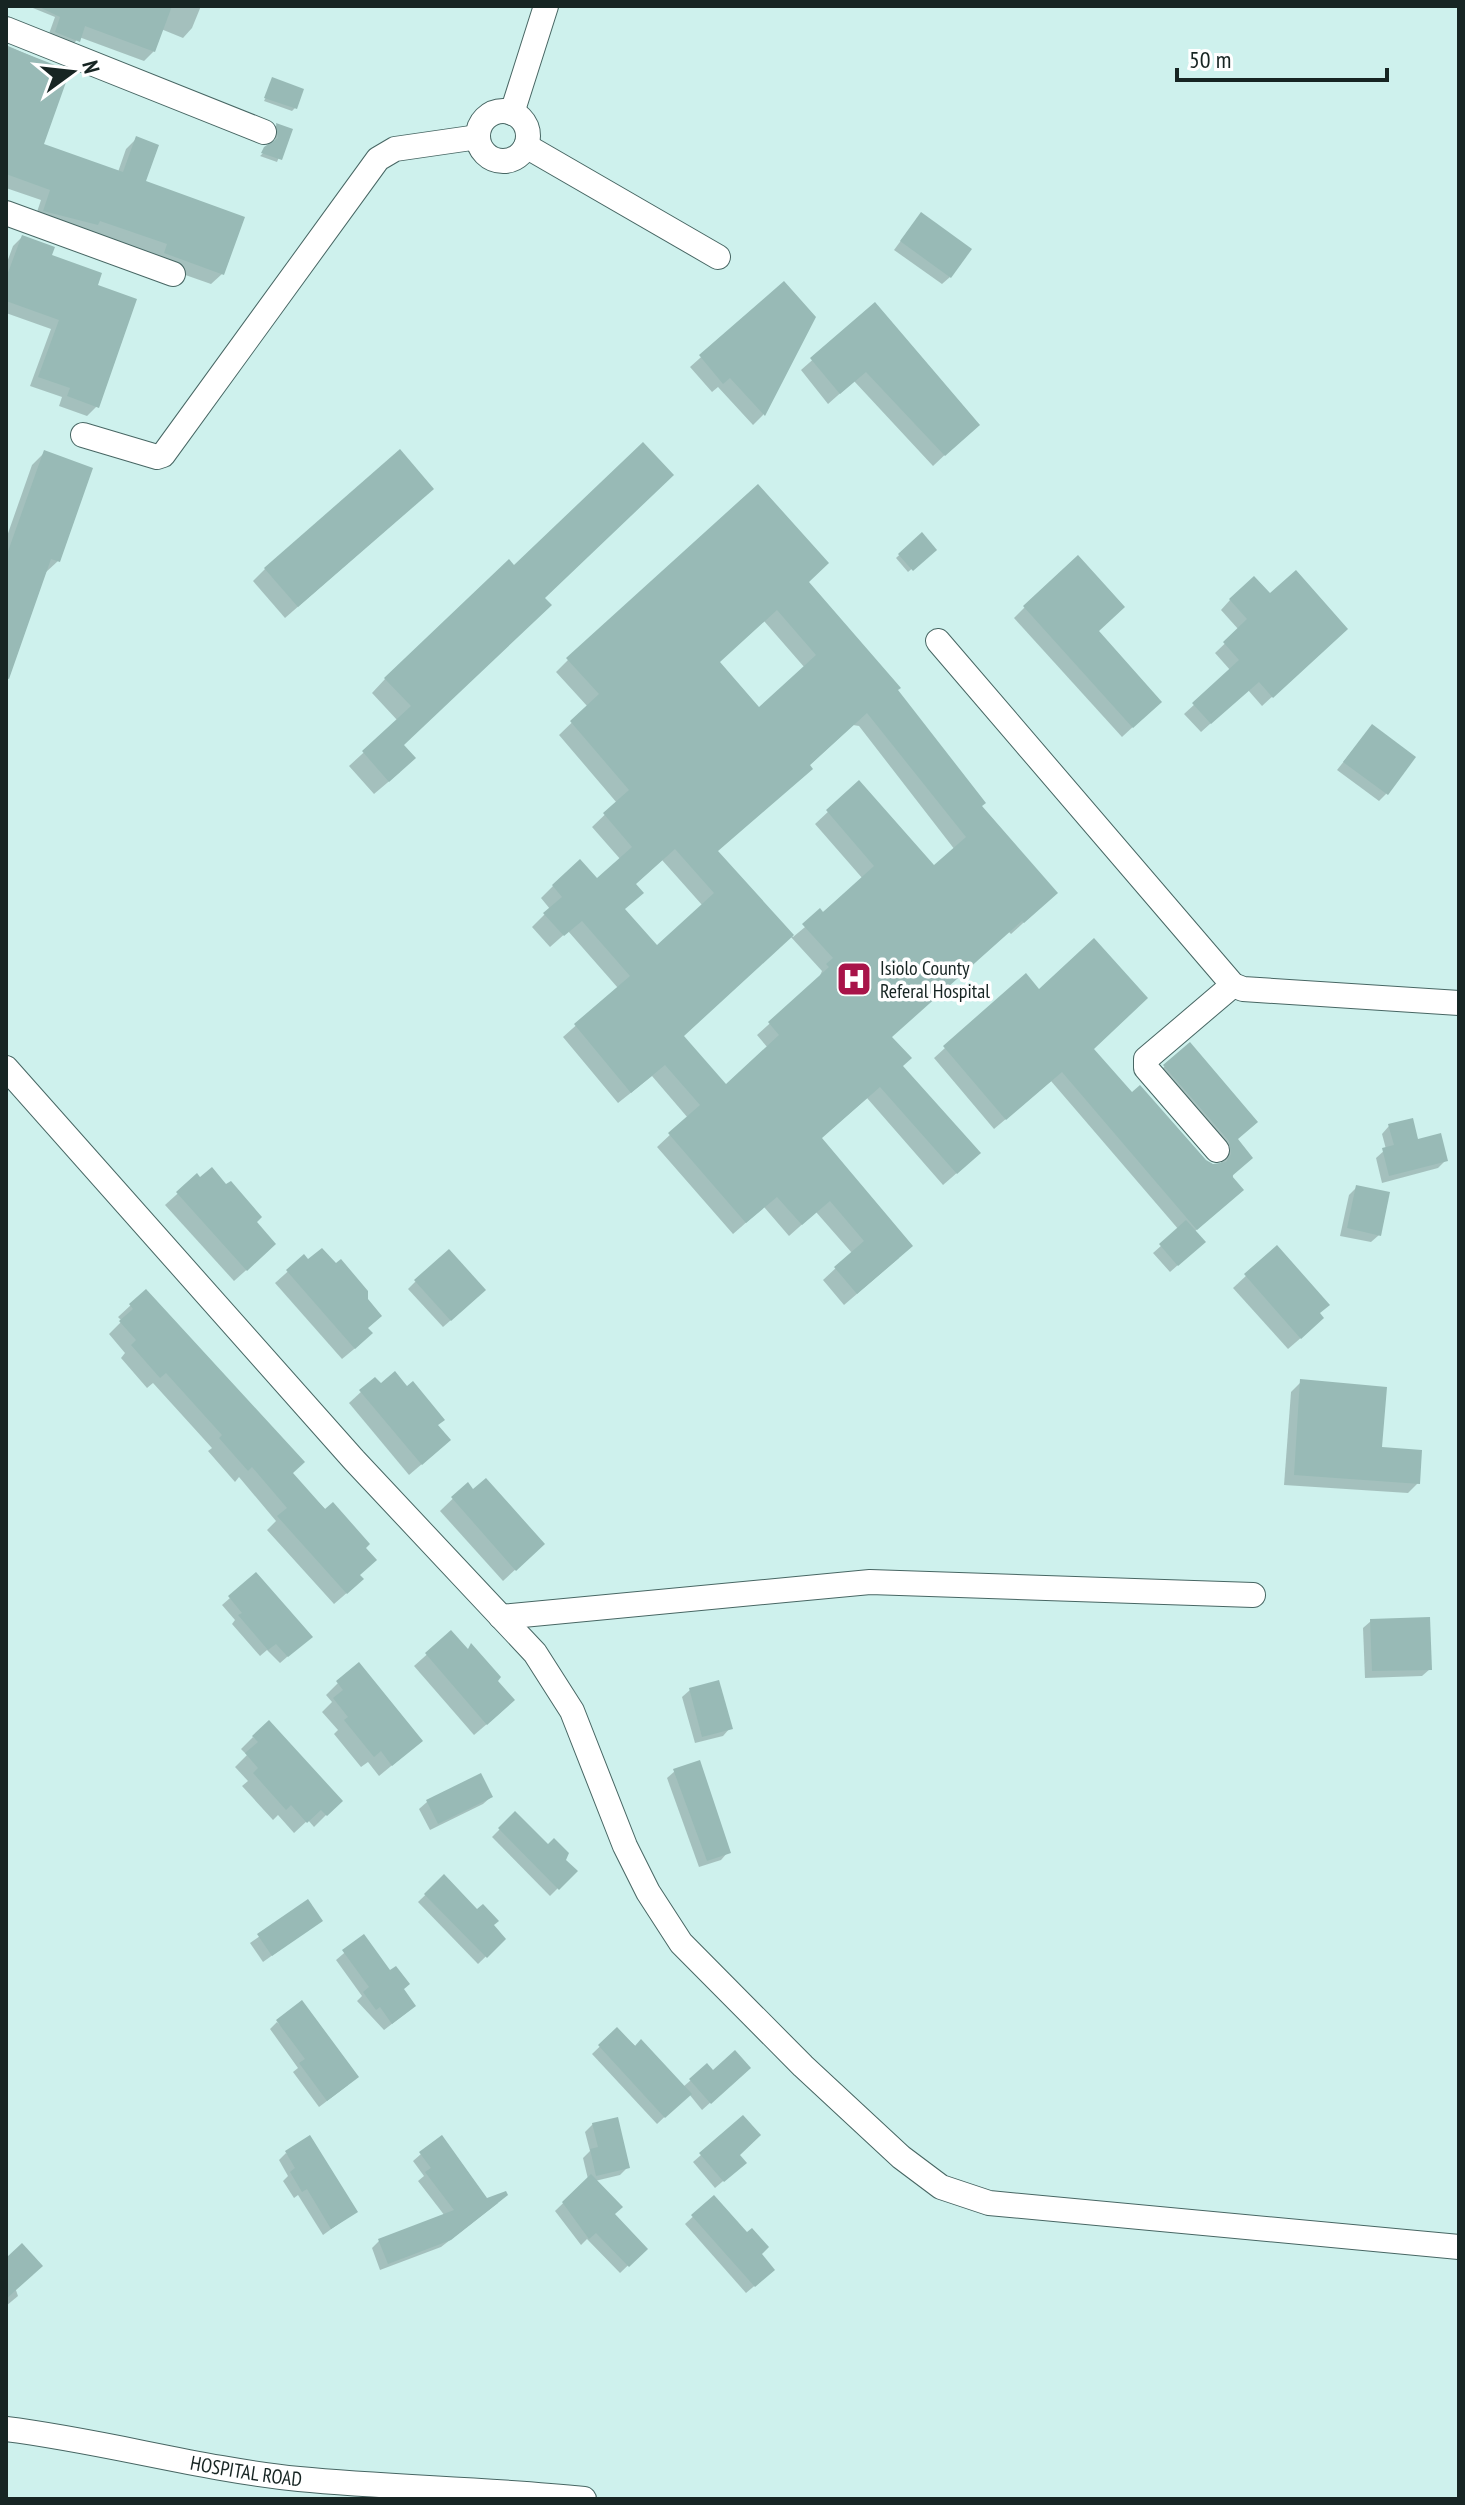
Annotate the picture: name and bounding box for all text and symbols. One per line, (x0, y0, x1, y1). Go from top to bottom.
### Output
north arrow (32, 32, 112, 112)
scale bar (1177, 32, 1387, 82)
text: 50 m (1189, 44, 1231, 75)
text: N (76, 57, 106, 76)
place label: Isiolo County Referal Hospital (880, 955, 990, 1004)
hospital icon: Isiolo County Referal Hospital (835, 960, 873, 998)
street label: HOSPITAL ROAD (188, 2450, 303, 2492)

